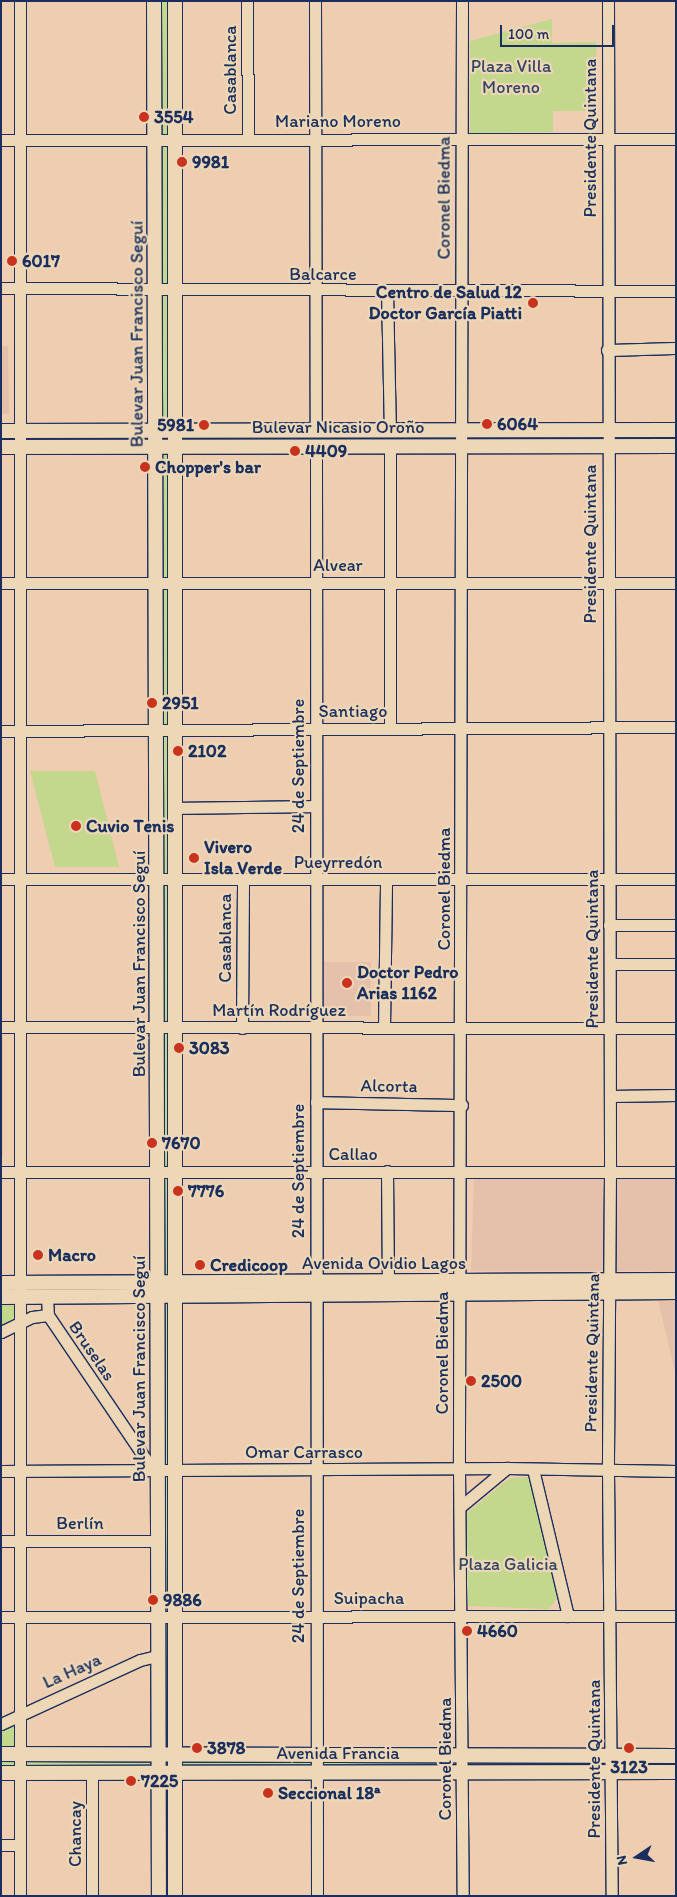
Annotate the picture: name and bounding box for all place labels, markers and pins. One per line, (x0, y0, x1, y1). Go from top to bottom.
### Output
place label: 3554 (154, 106, 194, 128)
marker: 3554 (138, 111, 150, 123)
place label: 9981 (192, 151, 229, 173)
marker: 9981 (176, 156, 188, 168)
place label: 6017 (22, 250, 60, 272)
marker: 6017 (6, 255, 18, 267)
place label: Centro de Salud 12 Doctor García Piatti (370, 282, 522, 324)
marker: Centro de Salud 12 Doctor García Piatti (526, 296, 540, 310)
place label: 6064 (497, 413, 538, 435)
place label: 5981 (157, 414, 194, 436)
marker: 6064 (481, 418, 493, 430)
marker: 5981 (198, 419, 210, 431)
place label: 4409 (305, 440, 347, 462)
marker: 4409 (289, 445, 301, 457)
place label: Chopper's bar (155, 456, 261, 478)
marker: Chopper's bar (139, 461, 151, 473)
place label: 2951 (162, 692, 199, 714)
marker: 2951 (146, 697, 158, 709)
place label: 2102 (188, 740, 226, 762)
marker: 2102 (172, 745, 184, 757)
place label: Cuvio Tenis (86, 815, 173, 837)
marker: Cuvio Tenis (70, 820, 82, 832)
place label: Vivero Isla Verde (204, 837, 281, 880)
marker: Vivero Isla Verde (188, 852, 200, 864)
place label: Doctor Pedro Arias 1162 (357, 962, 458, 1004)
marker: Doctor Pedro Arias 1162 (341, 977, 353, 989)
place label: 3083 (189, 1037, 230, 1059)
marker: 3083 (173, 1042, 185, 1054)
place label: 7670 (162, 1132, 200, 1154)
marker: 7670 (146, 1137, 158, 1149)
place label: 7776 (188, 1180, 224, 1202)
marker: 7776 (172, 1185, 184, 1197)
place label: Macro (48, 1244, 96, 1266)
marker: Macro (32, 1249, 44, 1261)
place label: Credicoop (210, 1254, 288, 1276)
marker: Credicoop (194, 1259, 206, 1271)
place label: 2500 (481, 1370, 522, 1392)
marker: 2500 (465, 1375, 477, 1387)
place label: 9886 (163, 1589, 202, 1611)
marker: 9886 (147, 1594, 159, 1606)
place label: 4660 (477, 1620, 518, 1642)
marker: 4660 (461, 1625, 473, 1637)
place label: 3878 (207, 1737, 245, 1759)
marker: 3878 (191, 1742, 203, 1754)
marker: 3123 (623, 1742, 635, 1754)
place label: 3123 (610, 1756, 648, 1778)
place label: 7225 (141, 1770, 178, 1792)
marker: 7225 (125, 1775, 137, 1787)
place label: Seccional 18ª (278, 1782, 381, 1804)
marker: Seccional 18ª (262, 1787, 274, 1799)

